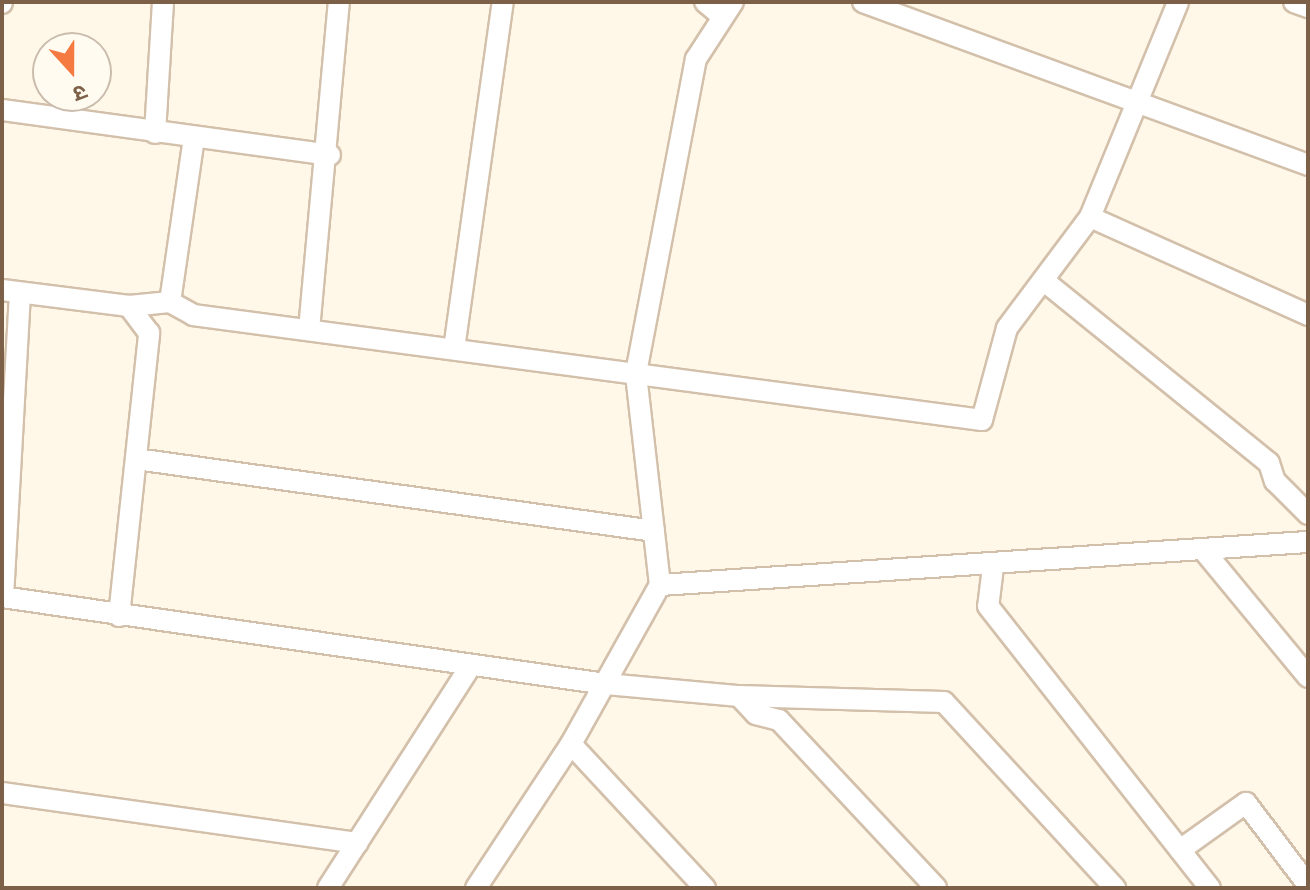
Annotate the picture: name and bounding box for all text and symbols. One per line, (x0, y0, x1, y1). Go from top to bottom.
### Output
north arrow (32, 32, 112, 112)
text: उ (70, 79, 91, 107)

